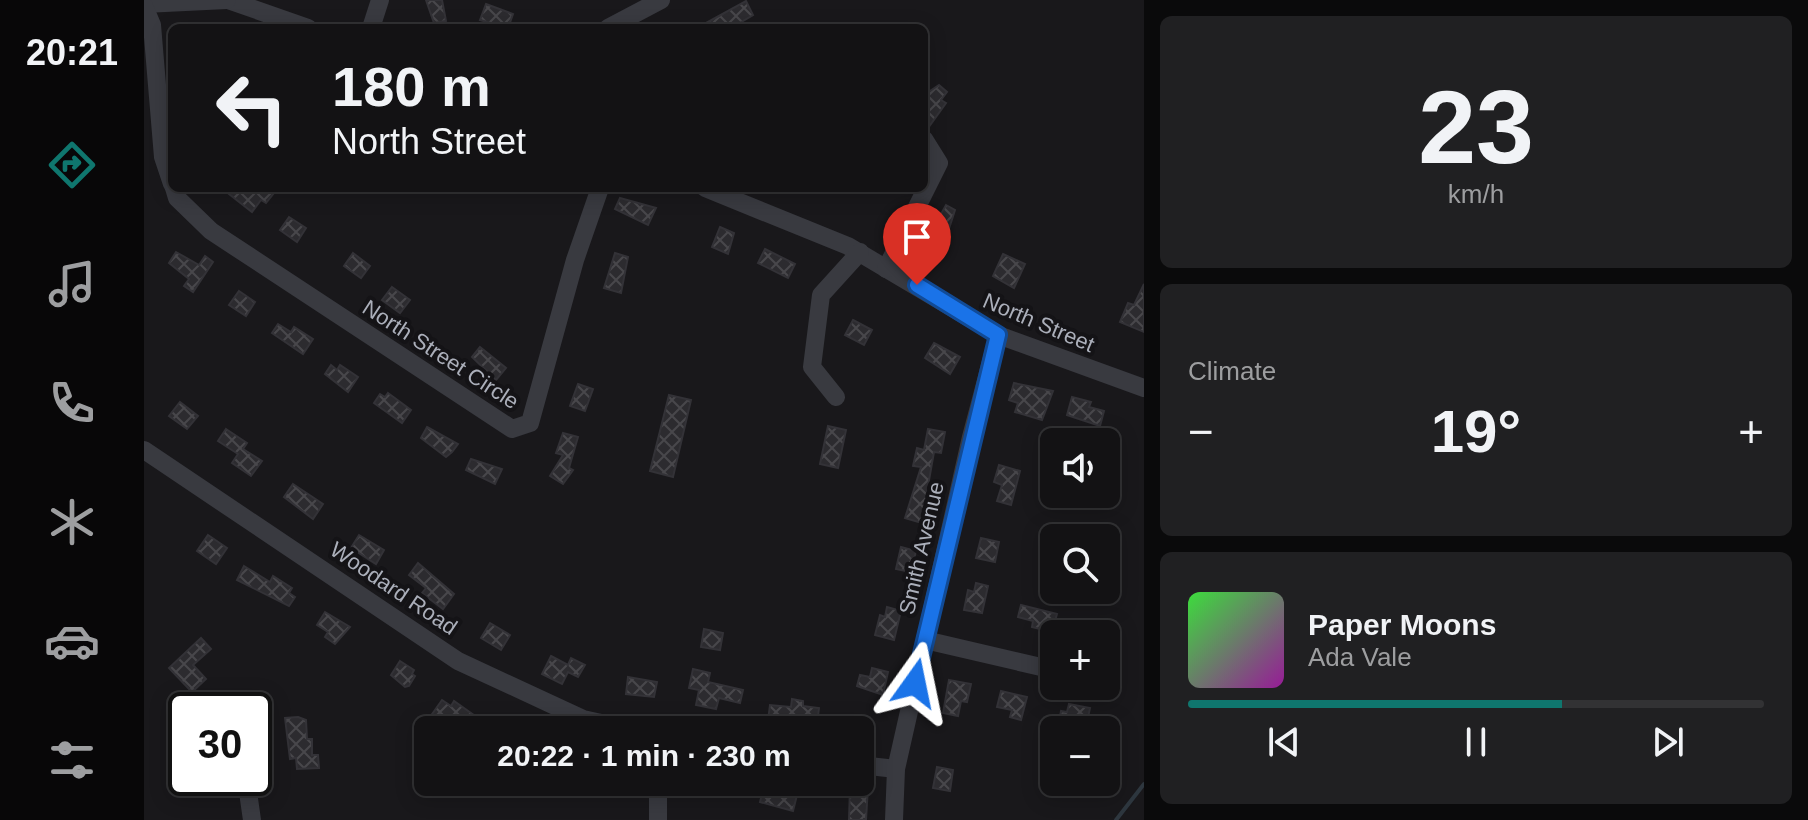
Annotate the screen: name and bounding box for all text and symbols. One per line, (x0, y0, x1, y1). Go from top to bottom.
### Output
text: 20:21 (26, 32, 118, 73)
text: 180 m (332, 55, 491, 118)
icon: left (200, 56, 304, 160)
text: 23 (1418, 69, 1534, 185)
text: North Street (332, 121, 526, 162)
icon: directions (44, 137, 100, 193)
text: km/h (1448, 179, 1504, 209)
pin (883, 203, 951, 285)
icon: arrive (895, 215, 939, 259)
icon: music (44, 256, 100, 312)
street label: North Street (979, 288, 1098, 357)
street label: North Street Circle (358, 295, 523, 414)
text: Climate (1188, 356, 1276, 386)
icon: phone (44, 375, 100, 431)
text: 19° (1431, 398, 1521, 465)
text: − (1188, 407, 1214, 456)
text: + (1738, 407, 1764, 456)
map controls (1040, 428, 1120, 796)
button: sound (1040, 428, 1120, 508)
street label: Smith Avenue (894, 479, 949, 617)
icon: climate (44, 494, 100, 550)
button: search (1040, 524, 1120, 604)
street label: Woodard Road (326, 537, 462, 640)
text: Paper Moons (1308, 608, 1496, 641)
icon: car (44, 613, 100, 669)
button: + (1040, 620, 1120, 700)
position arrow (873, 641, 957, 725)
text: Ada Vale (1308, 642, 1412, 672)
speed limit sign: 30 (168, 692, 272, 796)
button: − (1040, 716, 1120, 796)
icon: previous (1262, 720, 1306, 764)
icon: pause (1454, 720, 1498, 764)
icon: next (1646, 720, 1690, 764)
icon: filters (44, 732, 100, 788)
text: 20:22 · 1 min · 230 m (497, 739, 791, 772)

